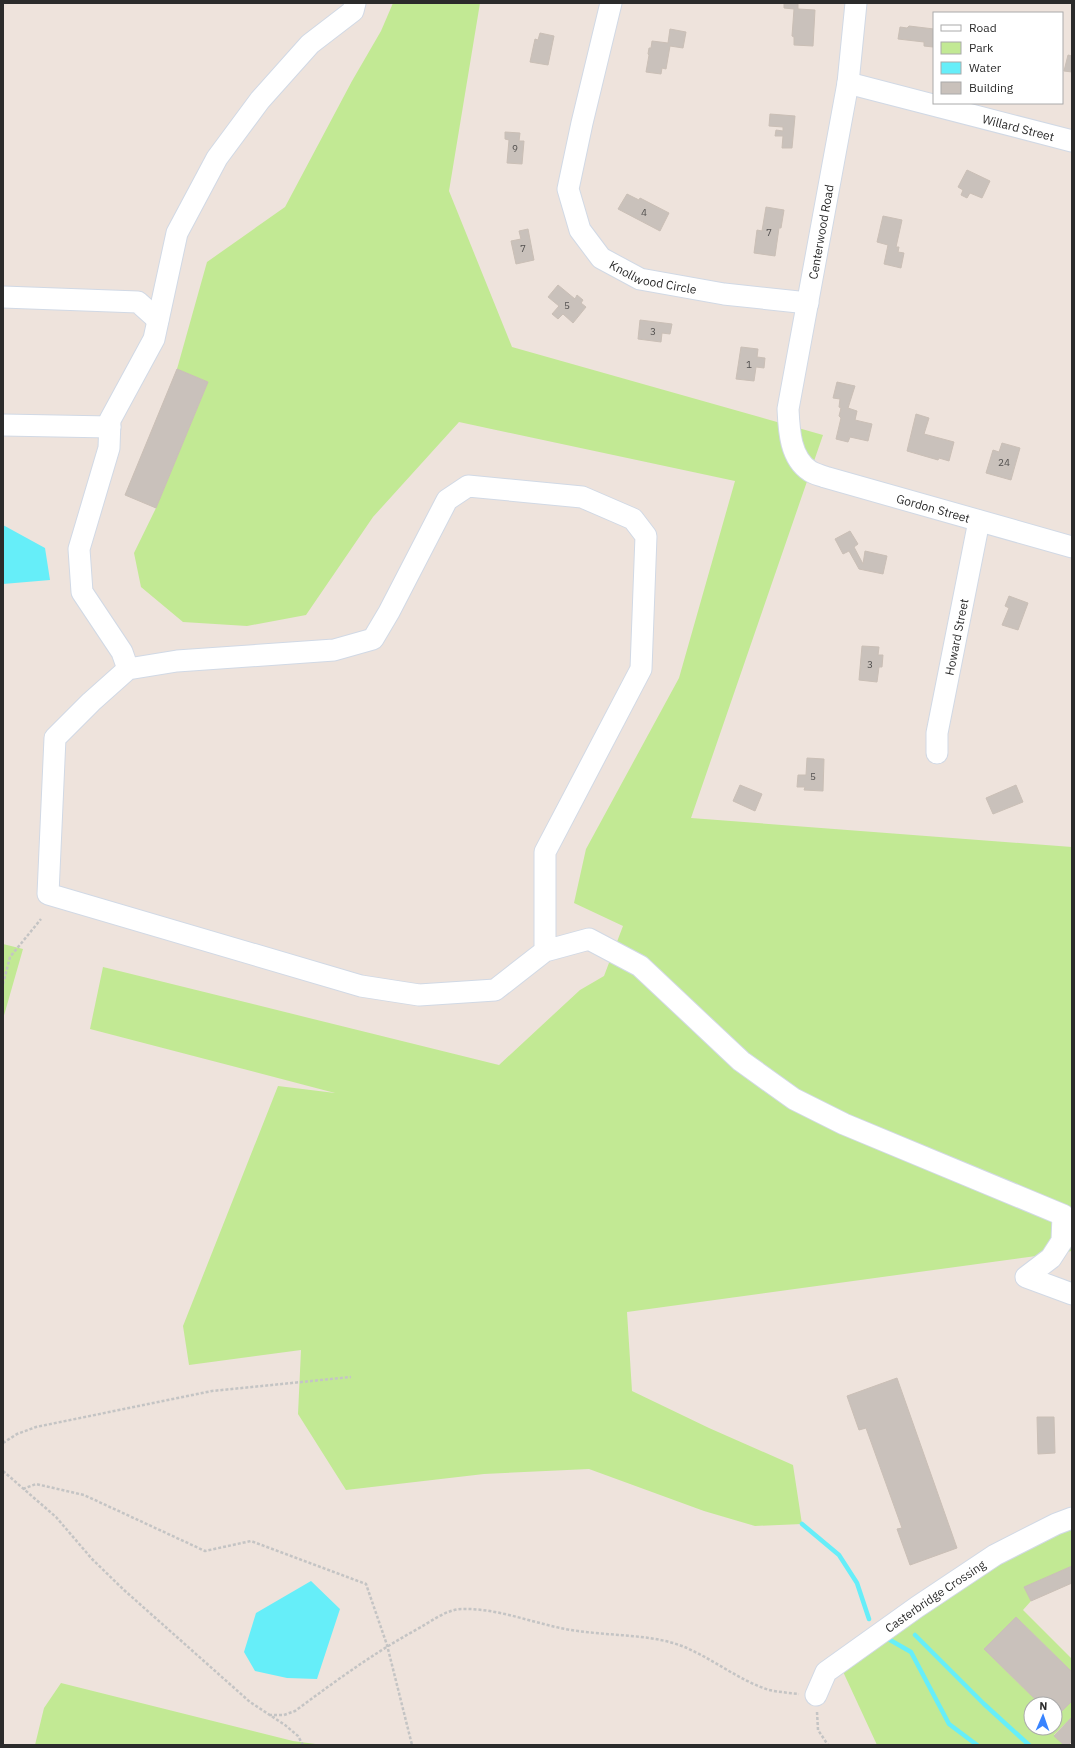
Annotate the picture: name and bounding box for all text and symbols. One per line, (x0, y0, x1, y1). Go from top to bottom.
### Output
legend (933, 12, 1063, 104)
text: Road (969, 20, 997, 35)
text: Park (969, 40, 994, 55)
text: Water (969, 60, 1002, 75)
text: Building (969, 80, 1014, 95)
street label: Willard Street (981, 111, 1056, 144)
house number: 9 (512, 142, 518, 155)
street label: Centerwood Road (805, 183, 837, 281)
house number: 4 (641, 206, 647, 219)
house number: 7 (766, 226, 772, 239)
house number: 7 (520, 242, 526, 255)
street label: Knollwood Circle (607, 257, 698, 297)
house number: 5 (564, 299, 570, 312)
house number: 3 (650, 325, 656, 338)
house number: 1 (746, 358, 752, 371)
house number: 24 (998, 456, 1010, 469)
street label: Gordon Street (895, 490, 972, 525)
street label: Howard Street (941, 597, 971, 676)
house number: 3 (867, 658, 873, 671)
house number: 5 (810, 770, 816, 783)
street label: Casterbridge Crossing (882, 1556, 988, 1635)
north arrow (1023, 1696, 1063, 1736)
text: N (1039, 1699, 1048, 1713)

